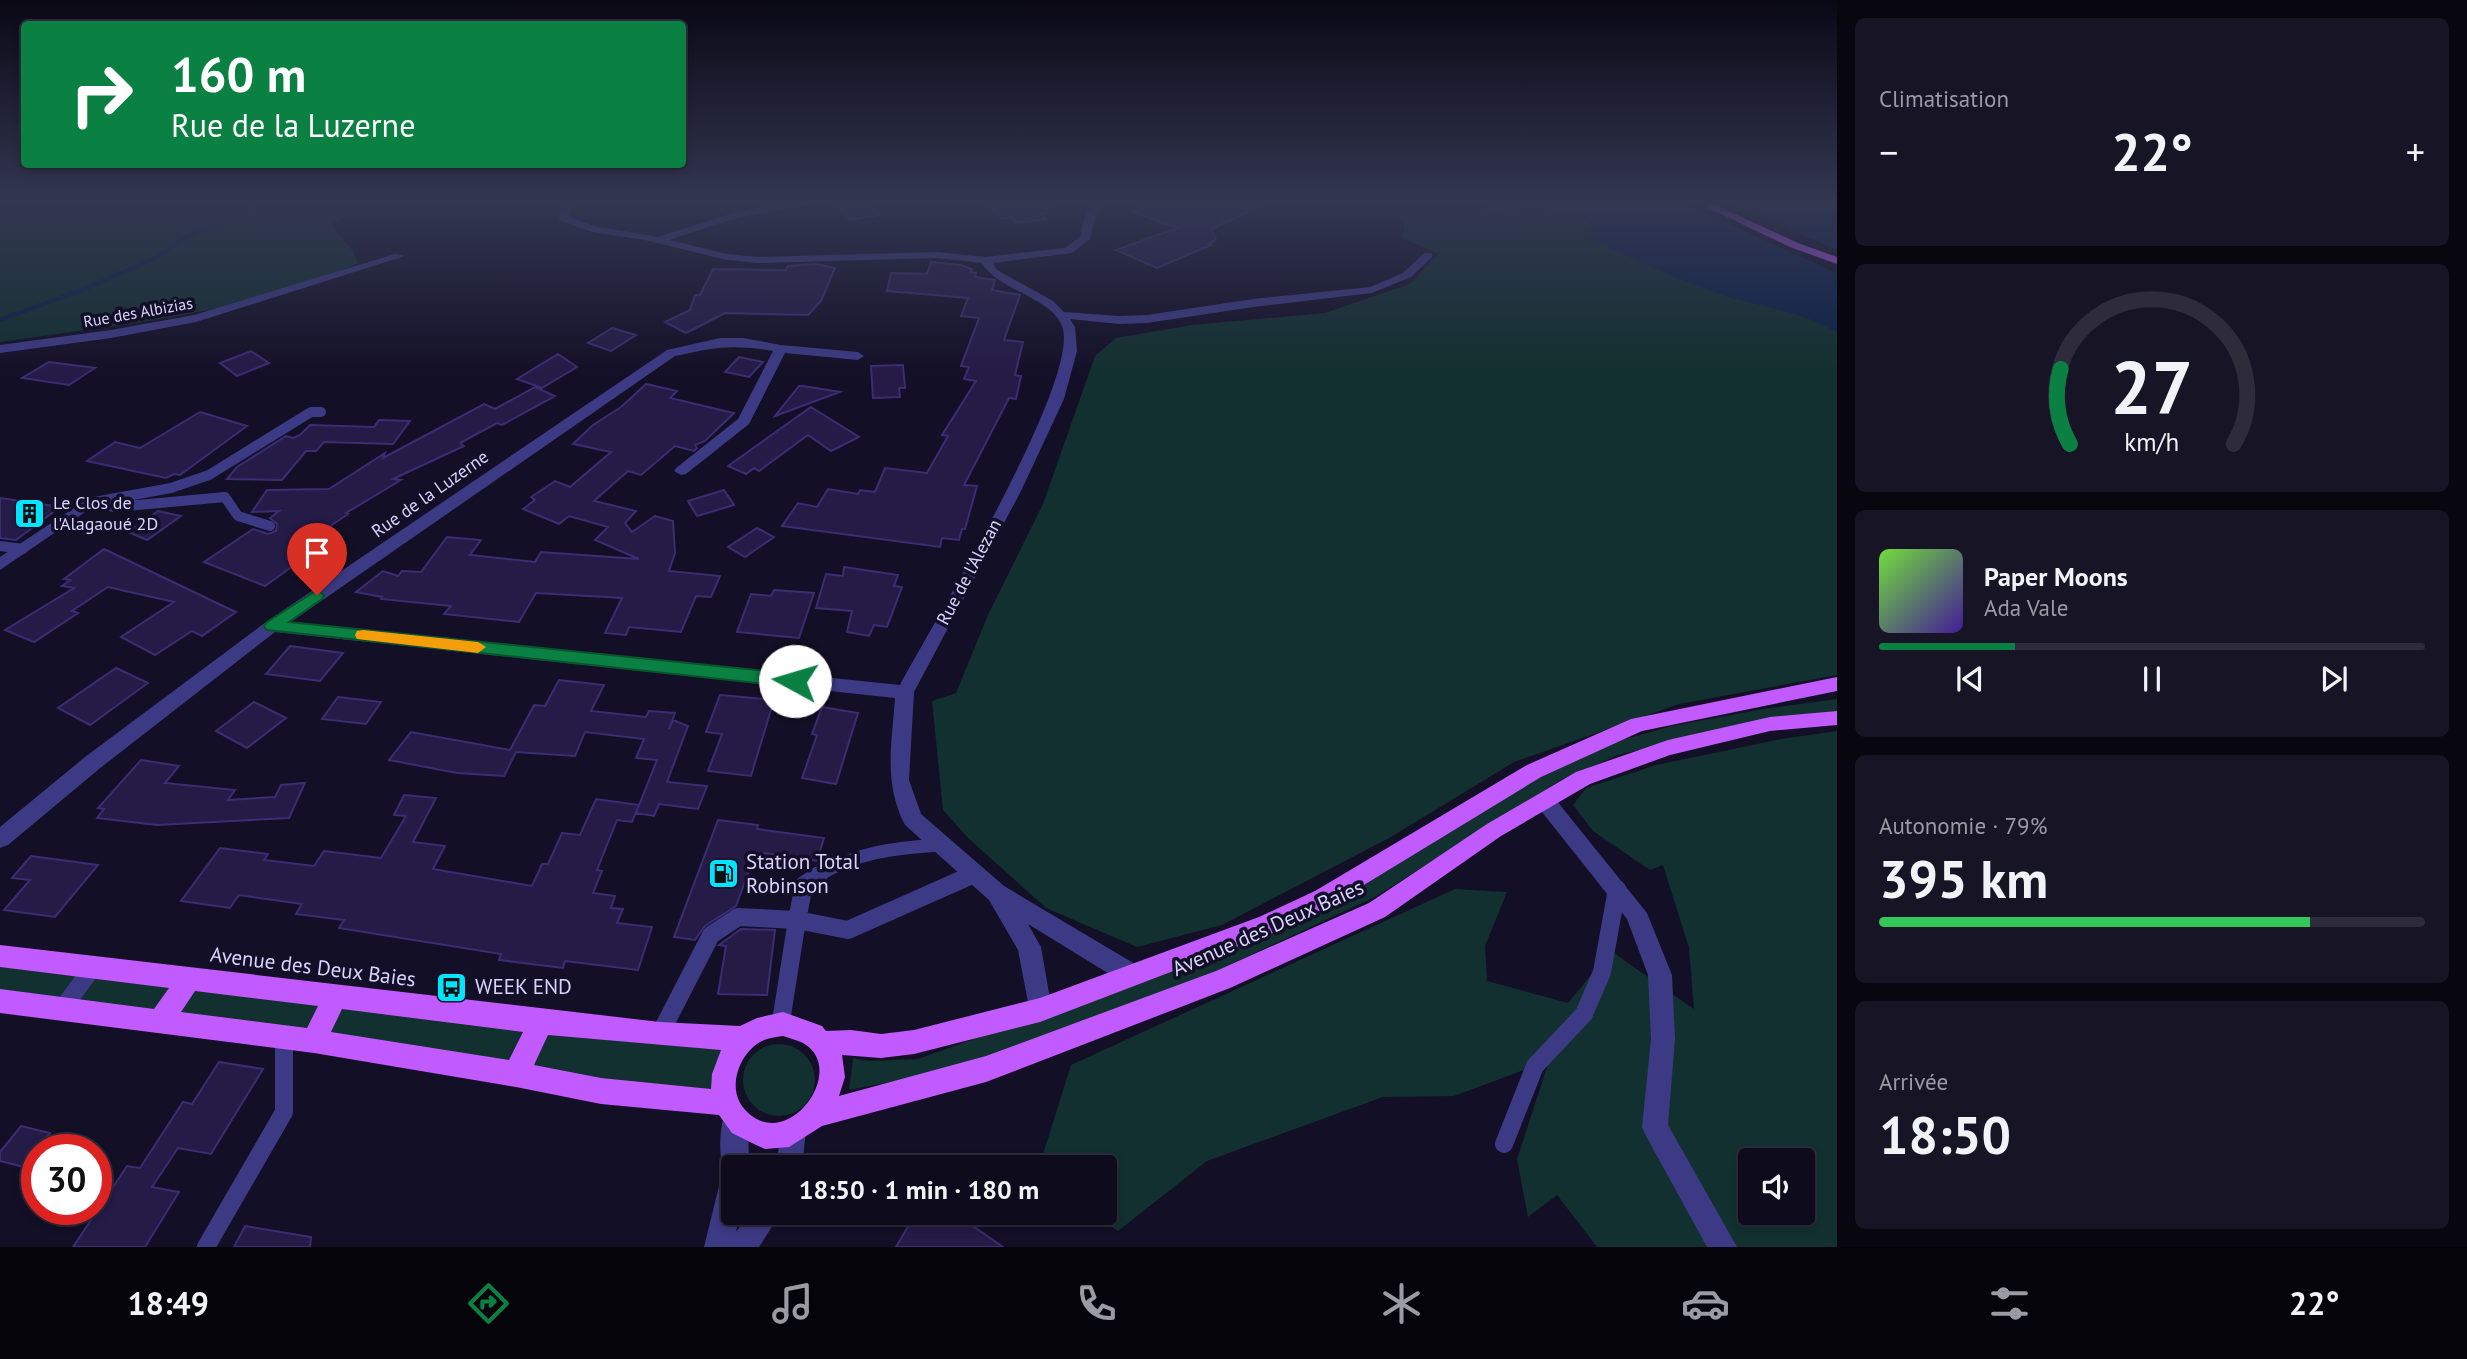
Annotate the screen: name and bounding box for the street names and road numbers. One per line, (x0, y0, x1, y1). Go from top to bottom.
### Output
street label: Rue des Albizias (82, 292, 194, 331)
street label: Rue de la Luzerne (367, 445, 493, 542)
street label: Rue de l'Alezan (931, 515, 1006, 629)
street label: Avenue des Deux Baies (1168, 873, 1368, 982)
street label: Avenue des Deux Baies (209, 940, 417, 993)

